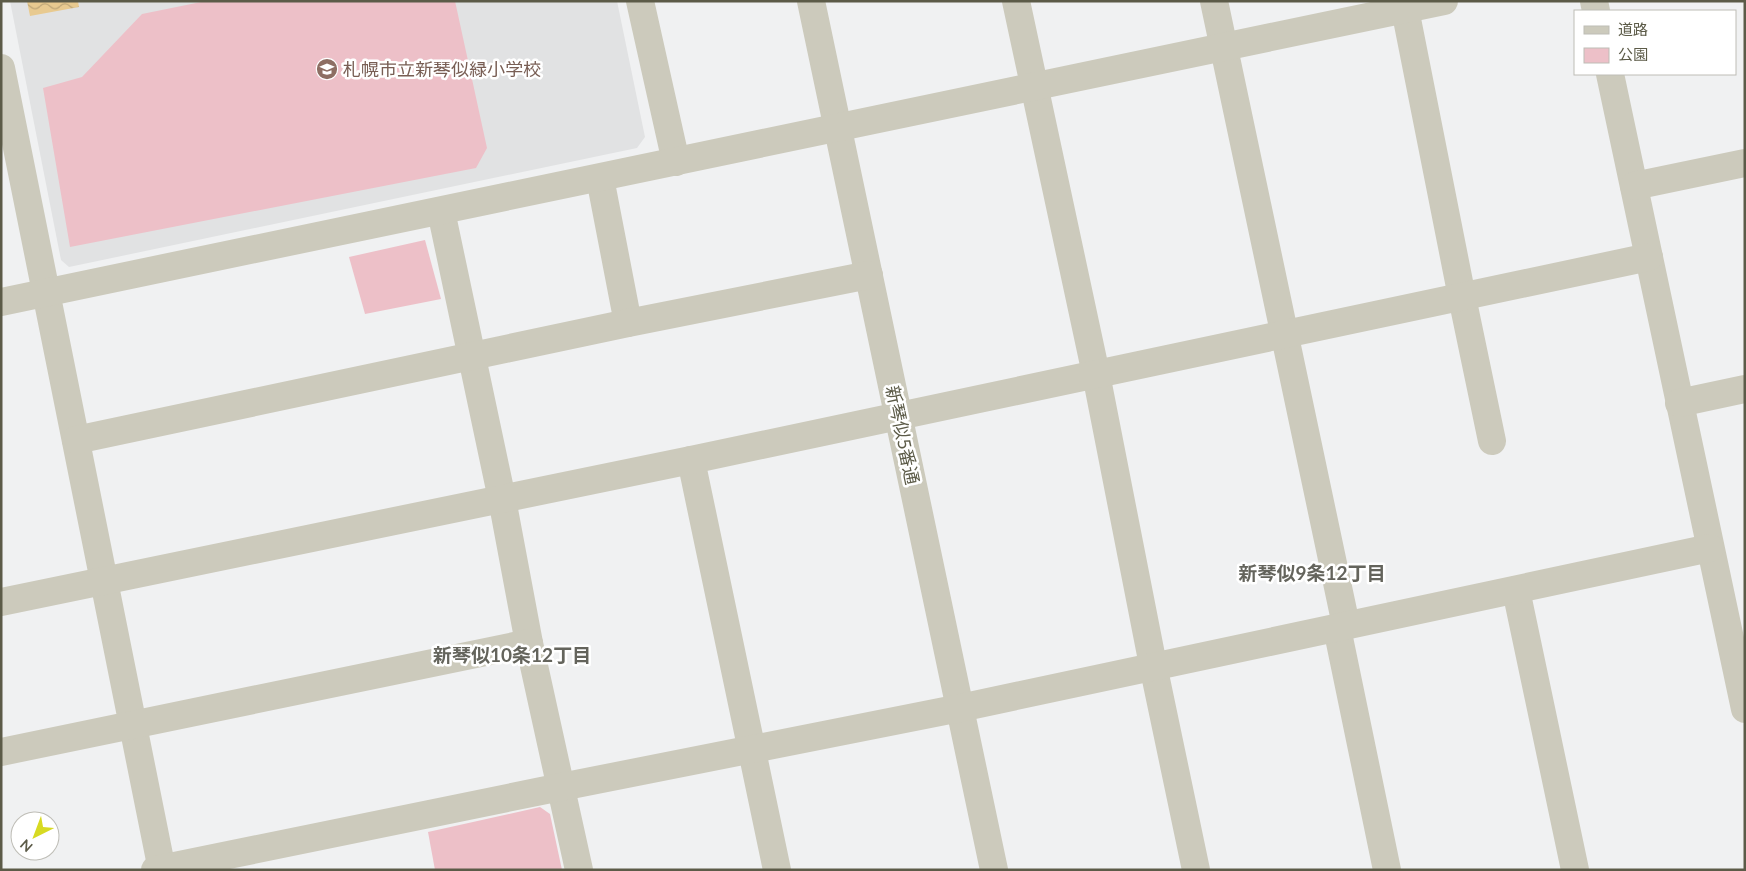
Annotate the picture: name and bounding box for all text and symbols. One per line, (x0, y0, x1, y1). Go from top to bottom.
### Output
legend (1574, 10, 1736, 75)
text: 道路 (1618, 20, 1648, 38)
text: 公園 (1618, 45, 1648, 63)
school or university icon: 札幌市立新琴似緑小学校 (315, 57, 339, 81)
place label: 札幌市立新琴似緑小学校 (343, 58, 541, 80)
street label: 新琴似5番通 (882, 384, 924, 486)
district label: 新琴似9条12丁目 (1238, 561, 1386, 584)
district label: 新琴似10条12丁目 (433, 643, 591, 666)
north arrow (10, 811, 60, 861)
text: N (16, 836, 36, 856)

